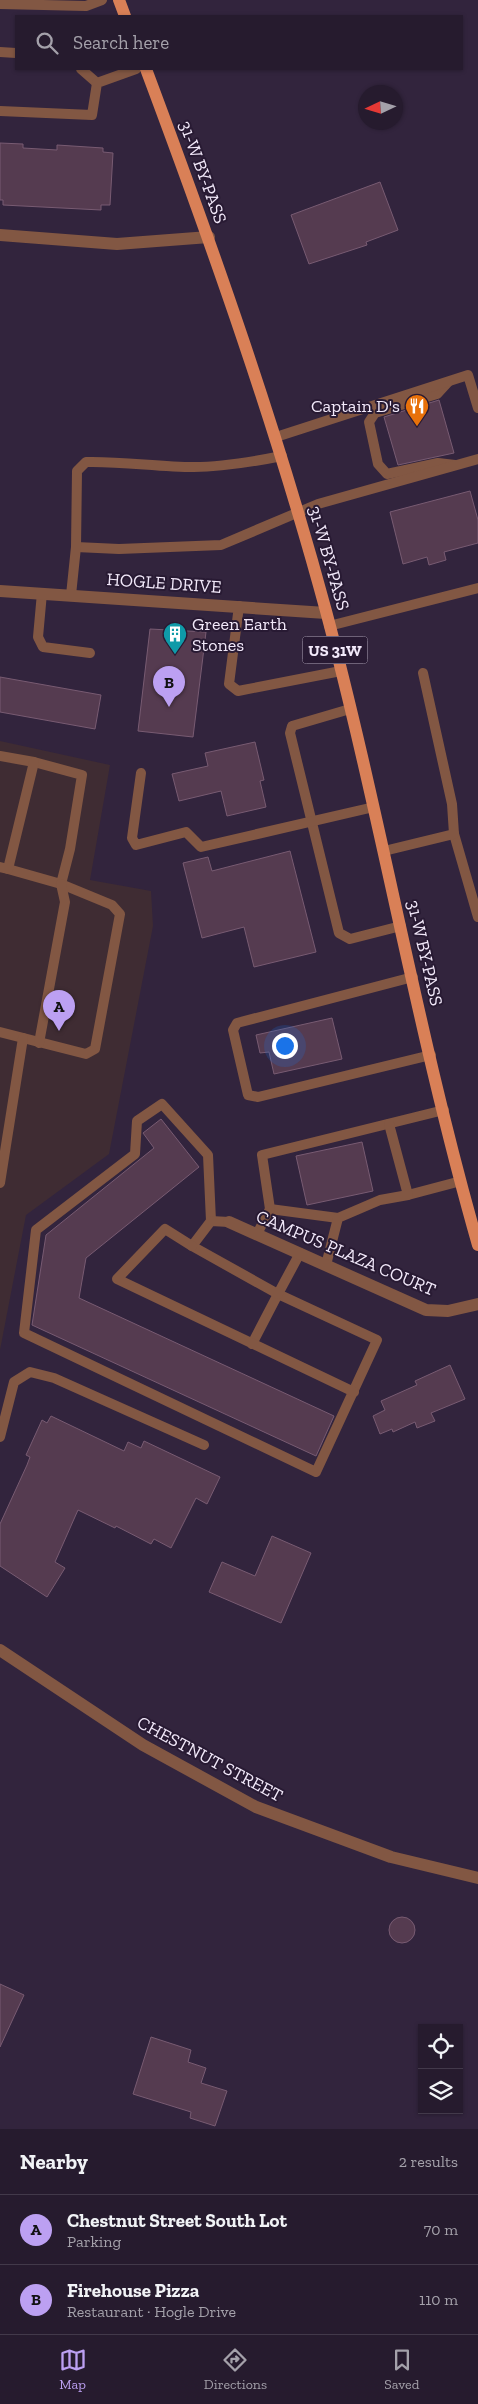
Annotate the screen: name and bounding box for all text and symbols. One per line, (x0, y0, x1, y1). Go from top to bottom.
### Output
search box (15, 15, 463, 70)
icon: search (33, 29, 61, 57)
text: Search here (73, 31, 169, 54)
north arrow (358, 85, 403, 130)
street label: 31-W BY-PASS (174, 118, 232, 226)
restaurant icon: Captain D's (404, 393, 430, 427)
place label: Captain D's (311, 395, 400, 417)
street label: 31-W BY-PASS (304, 503, 354, 613)
street label: HOGLE DRIVE (106, 568, 222, 598)
place label: Green Earth Stones (192, 613, 287, 656)
building icon: Green Earth Stones (162, 621, 188, 655)
road number: US 31W (302, 636, 368, 664)
pin: B (153, 666, 185, 707)
street label: 31-W BY-PASS (402, 898, 448, 1008)
pin: A (43, 990, 75, 1031)
your location (272, 1033, 298, 1059)
street label: CAMPUS PLAZA COURT (253, 1205, 439, 1301)
street label: CHESTNUT STREET (133, 1711, 287, 1807)
map controls (418, 2024, 463, 2114)
button: locate (418, 2024, 463, 2069)
button: layers (418, 2069, 463, 2114)
text: Nearby (20, 2149, 88, 2174)
text: 2 results (399, 2152, 458, 2171)
text: Chestnut Street South Lot (67, 2209, 287, 2232)
text: A (31, 2220, 42, 2239)
text: 70 m (424, 2220, 458, 2239)
text: Parking (67, 2232, 121, 2251)
text: Firehouse Pizza (67, 2279, 199, 2302)
text: B (31, 2290, 41, 2309)
text: 110 m (419, 2290, 458, 2309)
text: Restaurant · Hogle Drive (67, 2302, 236, 2321)
tab: Map (59, 2346, 87, 2393)
tab: Directions (204, 2346, 267, 2393)
tab: Saved (384, 2346, 419, 2393)

